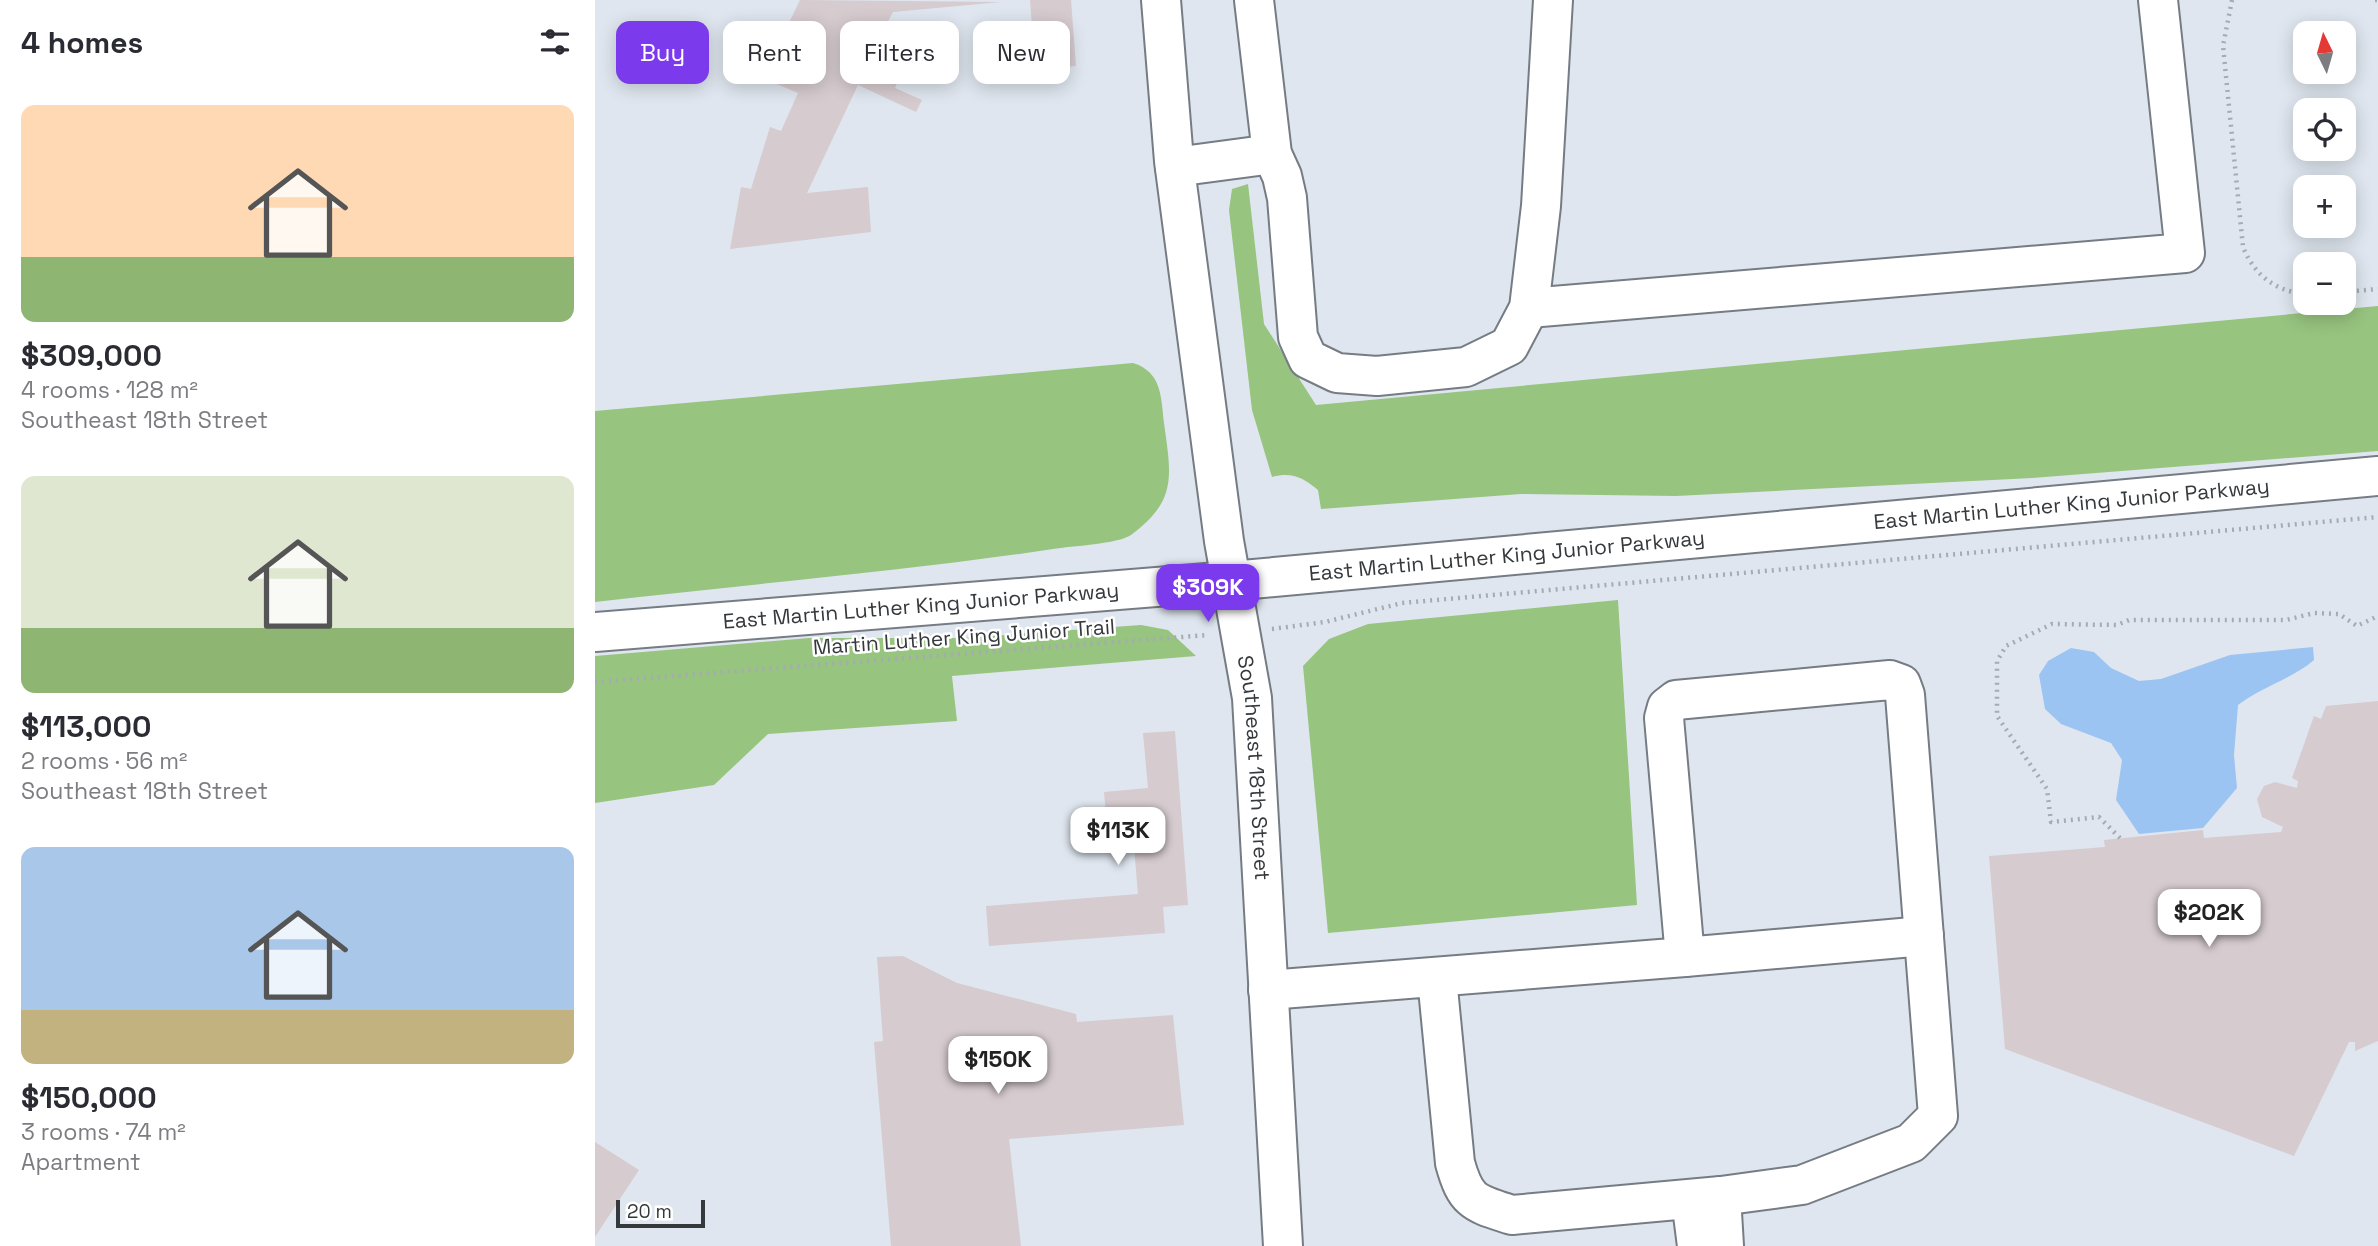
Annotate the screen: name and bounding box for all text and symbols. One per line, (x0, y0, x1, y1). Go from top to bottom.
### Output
chip: Buy (616, 21, 709, 84)
chip: Rent (723, 21, 826, 84)
chip: Filters (840, 21, 959, 84)
chip: New (973, 21, 1070, 84)
north arrow (2293, 21, 2355, 84)
map controls (2293, 21, 2356, 315)
text: 4 homes (21, 23, 143, 62)
icon: filters (536, 23, 574, 61)
button: locate (2293, 98, 2356, 161)
icon: home (235, 150, 361, 276)
button: + (2293, 175, 2356, 238)
button: − (2293, 252, 2356, 315)
text: $309,000 (21, 336, 162, 375)
text: 4 rooms · 128 m² (21, 375, 198, 405)
text: Southeast 18th Street (21, 405, 268, 435)
street label: East Martin Luther King Junior Parkway (1872, 472, 2271, 535)
icon: home (235, 521, 361, 647)
street label: East Martin Luther King Junior Parkway (1308, 524, 1706, 587)
pin: $309K (1159, 564, 1257, 624)
text: $309K (1172, 572, 1244, 602)
street label: East Martin Luther King Junior Parkway (722, 576, 1120, 635)
street label: Martin Luther King Junior Trail (812, 612, 1116, 661)
street label: Southeast 18th Street (1232, 653, 1276, 881)
text: $113,000 (21, 707, 151, 746)
text: 2 rooms · 56 m² (21, 746, 187, 776)
text: Southeast 18th Street (21, 776, 268, 806)
pin: $113K (1069, 808, 1167, 867)
text: $113K (1086, 815, 1150, 845)
pin: $202K (2160, 890, 2258, 949)
icon: home (235, 892, 361, 1018)
text: $202K (2174, 897, 2244, 927)
pin: $150K (949, 1036, 1047, 1096)
text: $150K (964, 1044, 1032, 1074)
text: $150,000 (21, 1078, 157, 1117)
text: 3 rooms · 74 m² (21, 1117, 186, 1147)
text: Apartment (21, 1147, 141, 1177)
scale bar (616, 1197, 705, 1229)
text: 20 m (627, 1199, 672, 1224)

